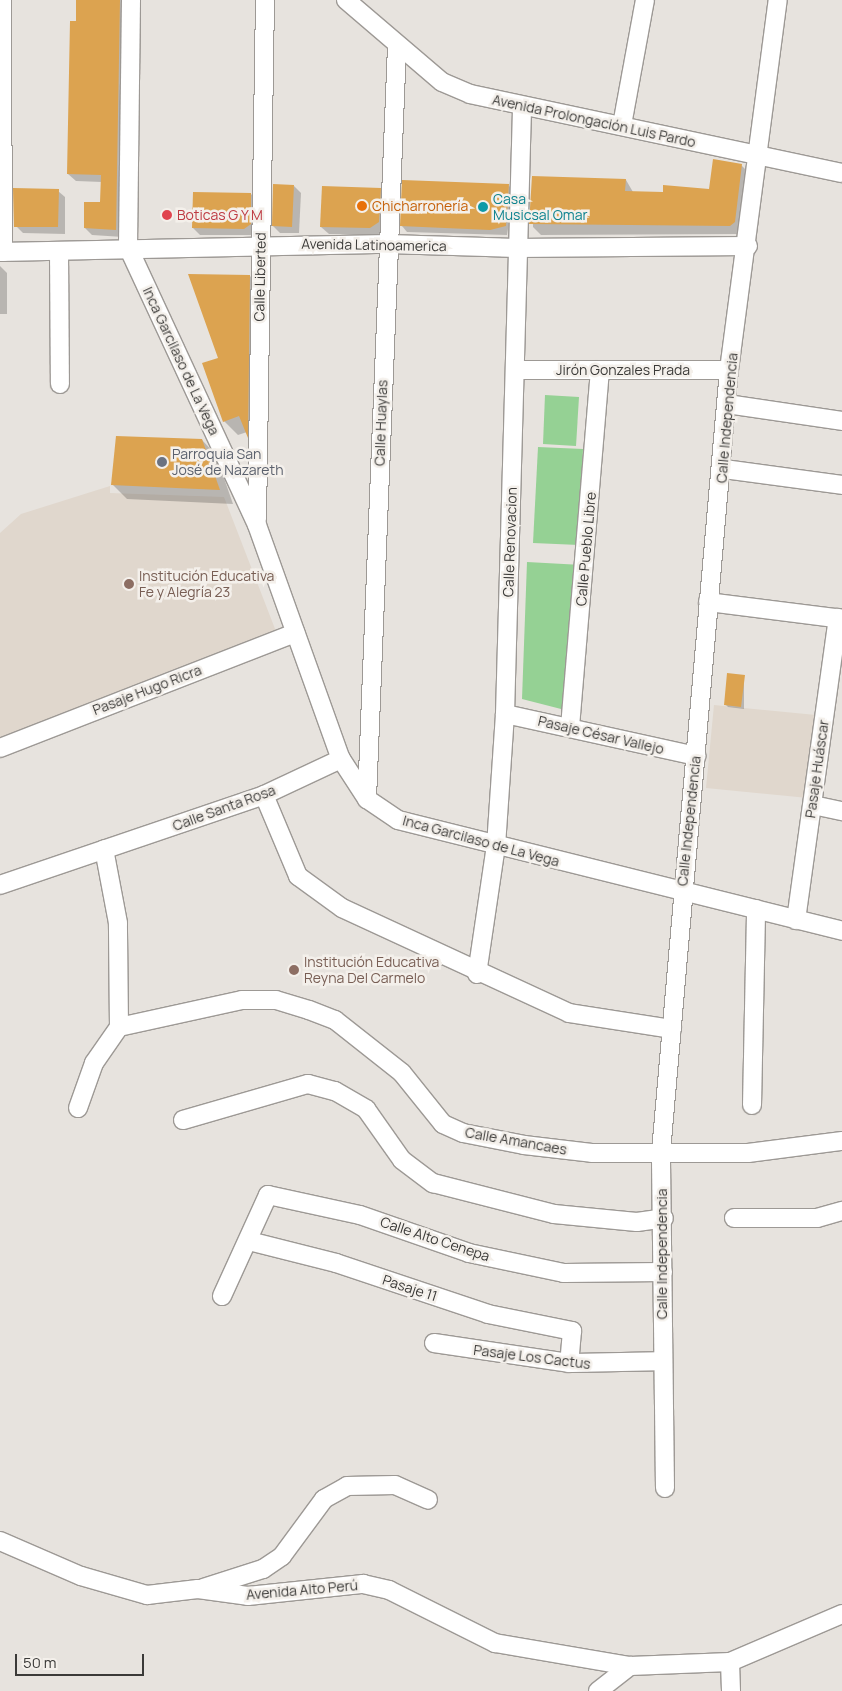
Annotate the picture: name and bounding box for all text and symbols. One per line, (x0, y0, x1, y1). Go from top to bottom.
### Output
street label: Avenida Prolongación Luis Pardo (491, 91, 697, 151)
place label: Casa Musicsal Omar (493, 191, 587, 223)
place label: Chicharronería (372, 198, 468, 214)
marker: Chicharronería (356, 200, 368, 212)
marker: Casa Musicsal Omar (477, 201, 489, 213)
place label: Boticas G Y M (177, 207, 263, 223)
marker: Boticas G Y M (161, 209, 173, 221)
street label: Calle Liberted (251, 232, 269, 322)
street label: Avenida Latinoamerica (301, 235, 447, 255)
street label: Inca Garcilaso de La Vega (139, 284, 223, 438)
street label: Calle Independencia (713, 352, 741, 484)
street label: Jirón Gonzales Prada (556, 362, 690, 378)
street label: Calle Huaylas (371, 380, 391, 466)
place label: Parroquia San José de Nazareth (172, 446, 283, 478)
marker: Parroquia San José de Nazareth (156, 456, 168, 468)
street label: Calle Renovacion (500, 487, 520, 597)
street label: Calle Pueblo Libre (573, 491, 599, 607)
place label: Institución Educativa Fe y Alegría 23 (139, 568, 274, 600)
marker: Institución Educativa Fe y Alegría 23 (123, 578, 135, 590)
street label: Pasaje Hugo Ricra (90, 662, 204, 718)
street label: Pasaje César Vallejo (536, 712, 666, 758)
street label: Pasaje Huáscar (802, 719, 832, 819)
street label: Calle Independencia (674, 755, 704, 887)
street label: Calle Santa Rosa (170, 782, 278, 834)
street label: Inca Garcilaso de La Vega (401, 812, 561, 870)
place label: Institución Educativa Reyna Del Carmelo (304, 954, 439, 986)
marker: Institución Educativa Reyna Del Carmelo (288, 964, 300, 976)
street label: Calle Amancaes (464, 1124, 568, 1158)
street label: Calle Independencia (654, 1189, 670, 1319)
street label: Calle Alto Cenepa (378, 1213, 492, 1265)
street label: Pasaje 11 (381, 1271, 439, 1305)
street label: Pasaje Los Cactus (472, 1341, 592, 1373)
street label: Avenida Alto Perú (245, 1577, 359, 1603)
scale bar (18, 1644, 146, 1676)
text: 50 m (23, 1652, 57, 1673)

